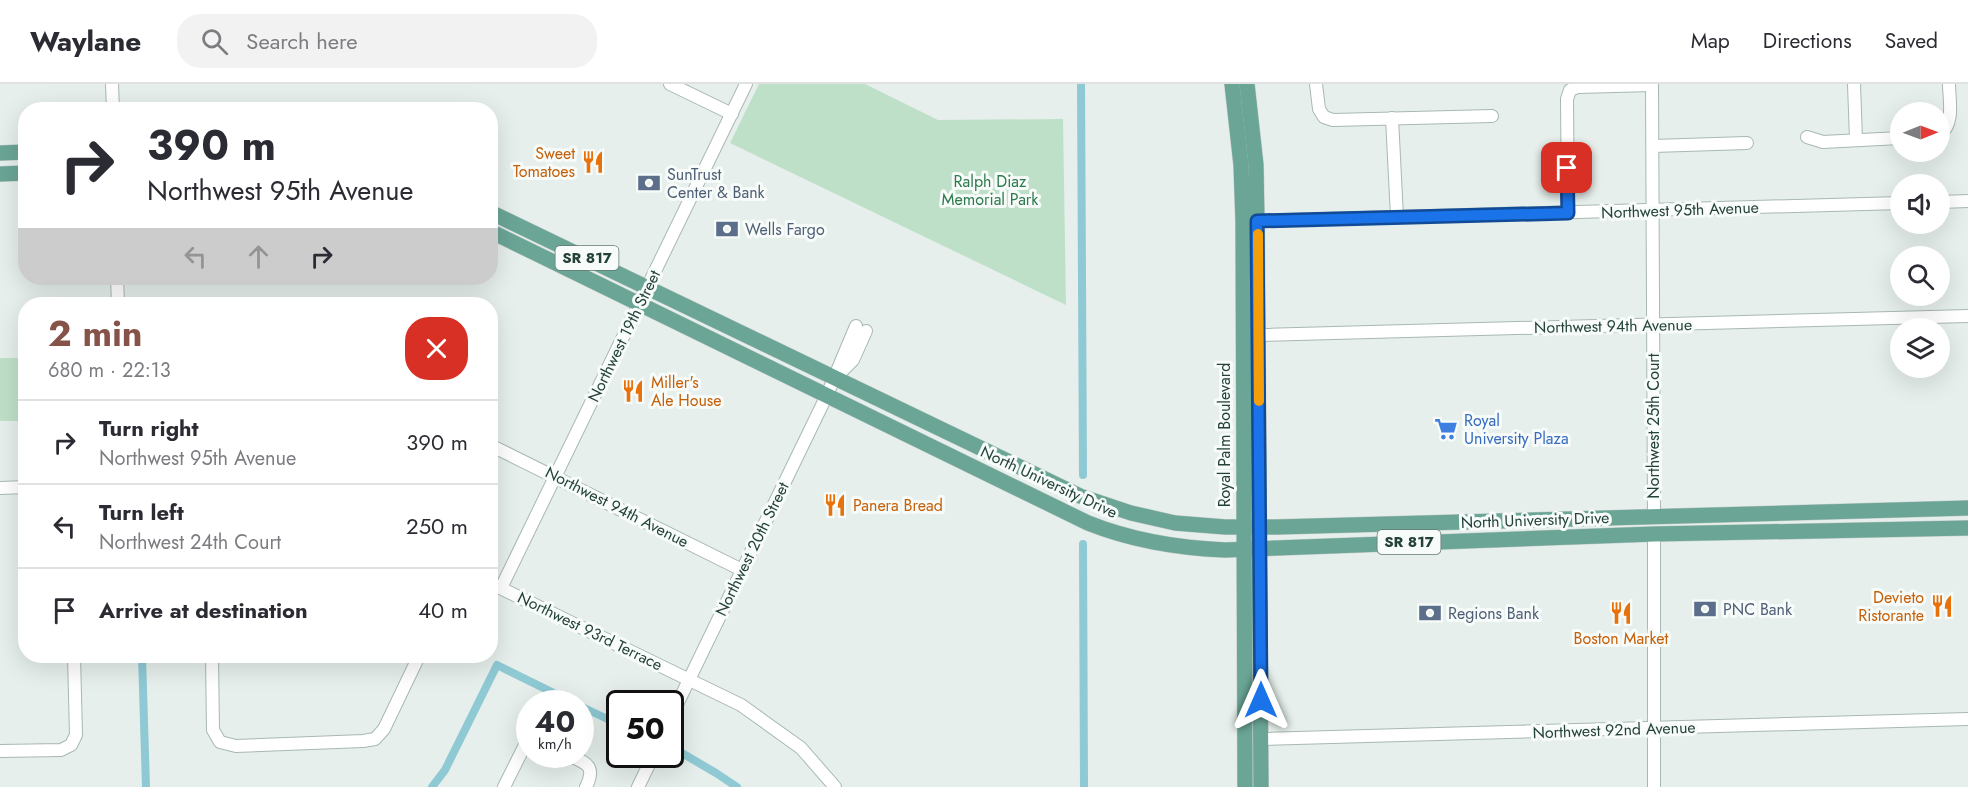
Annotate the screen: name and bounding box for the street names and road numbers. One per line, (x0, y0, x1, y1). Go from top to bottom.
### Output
street label: Northwest 95th Avenue (1601, 196, 1759, 224)
road number: SR 817 (556, 246, 618, 270)
street label: Northwest 19th Street (582, 266, 666, 406)
street label: Northwest 94th Avenue (1534, 313, 1692, 339)
street label: Northwest 25th Court (1642, 353, 1665, 499)
street label: Royal Palm Boulevard (1213, 363, 1236, 507)
street label: North University Drive (977, 440, 1121, 524)
street label: Northwest 94th Avenue (541, 461, 693, 553)
street label: Northwest 20th Street (710, 478, 795, 620)
street label: North University Drive (1460, 506, 1610, 534)
road number: SR 817 (1378, 530, 1440, 554)
street label: Northwest 93rd Terrace (514, 586, 666, 676)
street label: Northwest 92nd Avenue (1532, 716, 1696, 744)

